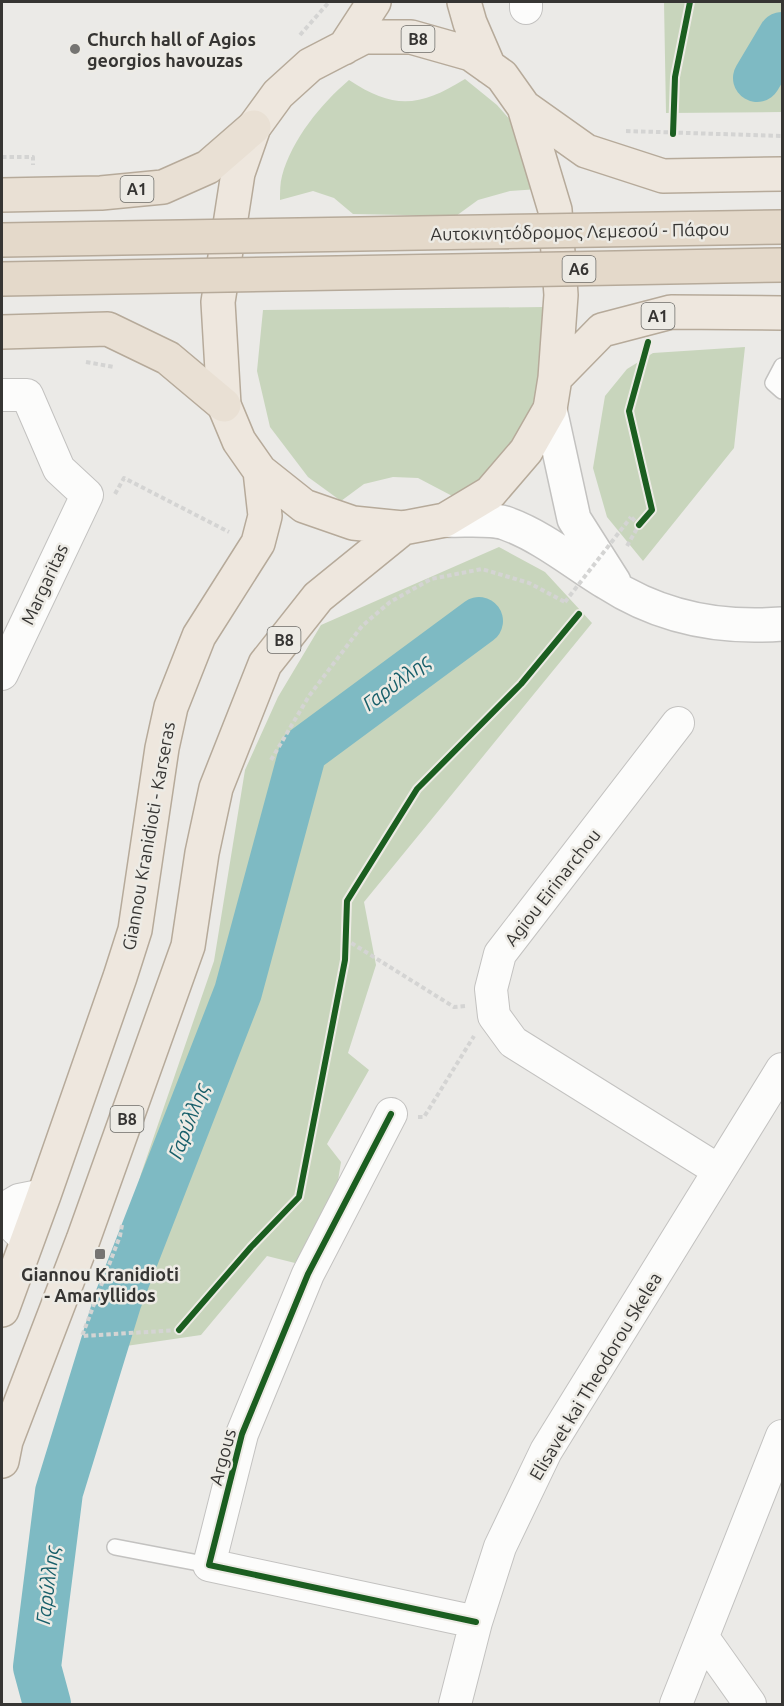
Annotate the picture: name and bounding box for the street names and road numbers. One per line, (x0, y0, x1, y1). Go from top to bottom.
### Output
road number: B8 (402, 26, 434, 52)
road number: A1 (120, 176, 154, 202)
street label: Αυτοκινητόδρομος Λεμεσού - Πάφου (430, 218, 730, 245)
road number: A6 (562, 256, 596, 282)
road number: A1 (642, 303, 674, 329)
street label: Margaritas (17, 540, 71, 627)
road number: B8 (268, 627, 300, 653)
street label: Giannou Kranidioti - Karseras (118, 720, 178, 952)
street label: Agiou Eirinarchou (500, 825, 604, 949)
road number: B8 (110, 1106, 144, 1132)
street label: Elisavet kai Theodorou Skelea (525, 1269, 665, 1483)
street label: Argous (205, 1426, 239, 1487)

